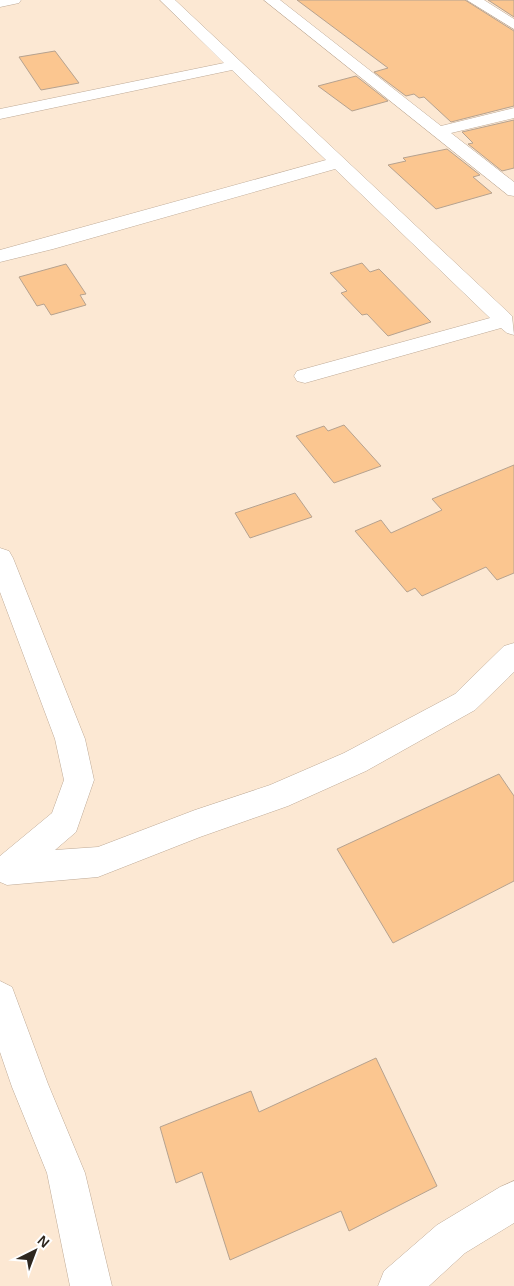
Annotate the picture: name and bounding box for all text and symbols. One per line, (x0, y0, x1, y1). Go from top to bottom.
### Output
north arrow (10, 1226, 60, 1276)
text: N (35, 1232, 53, 1251)

